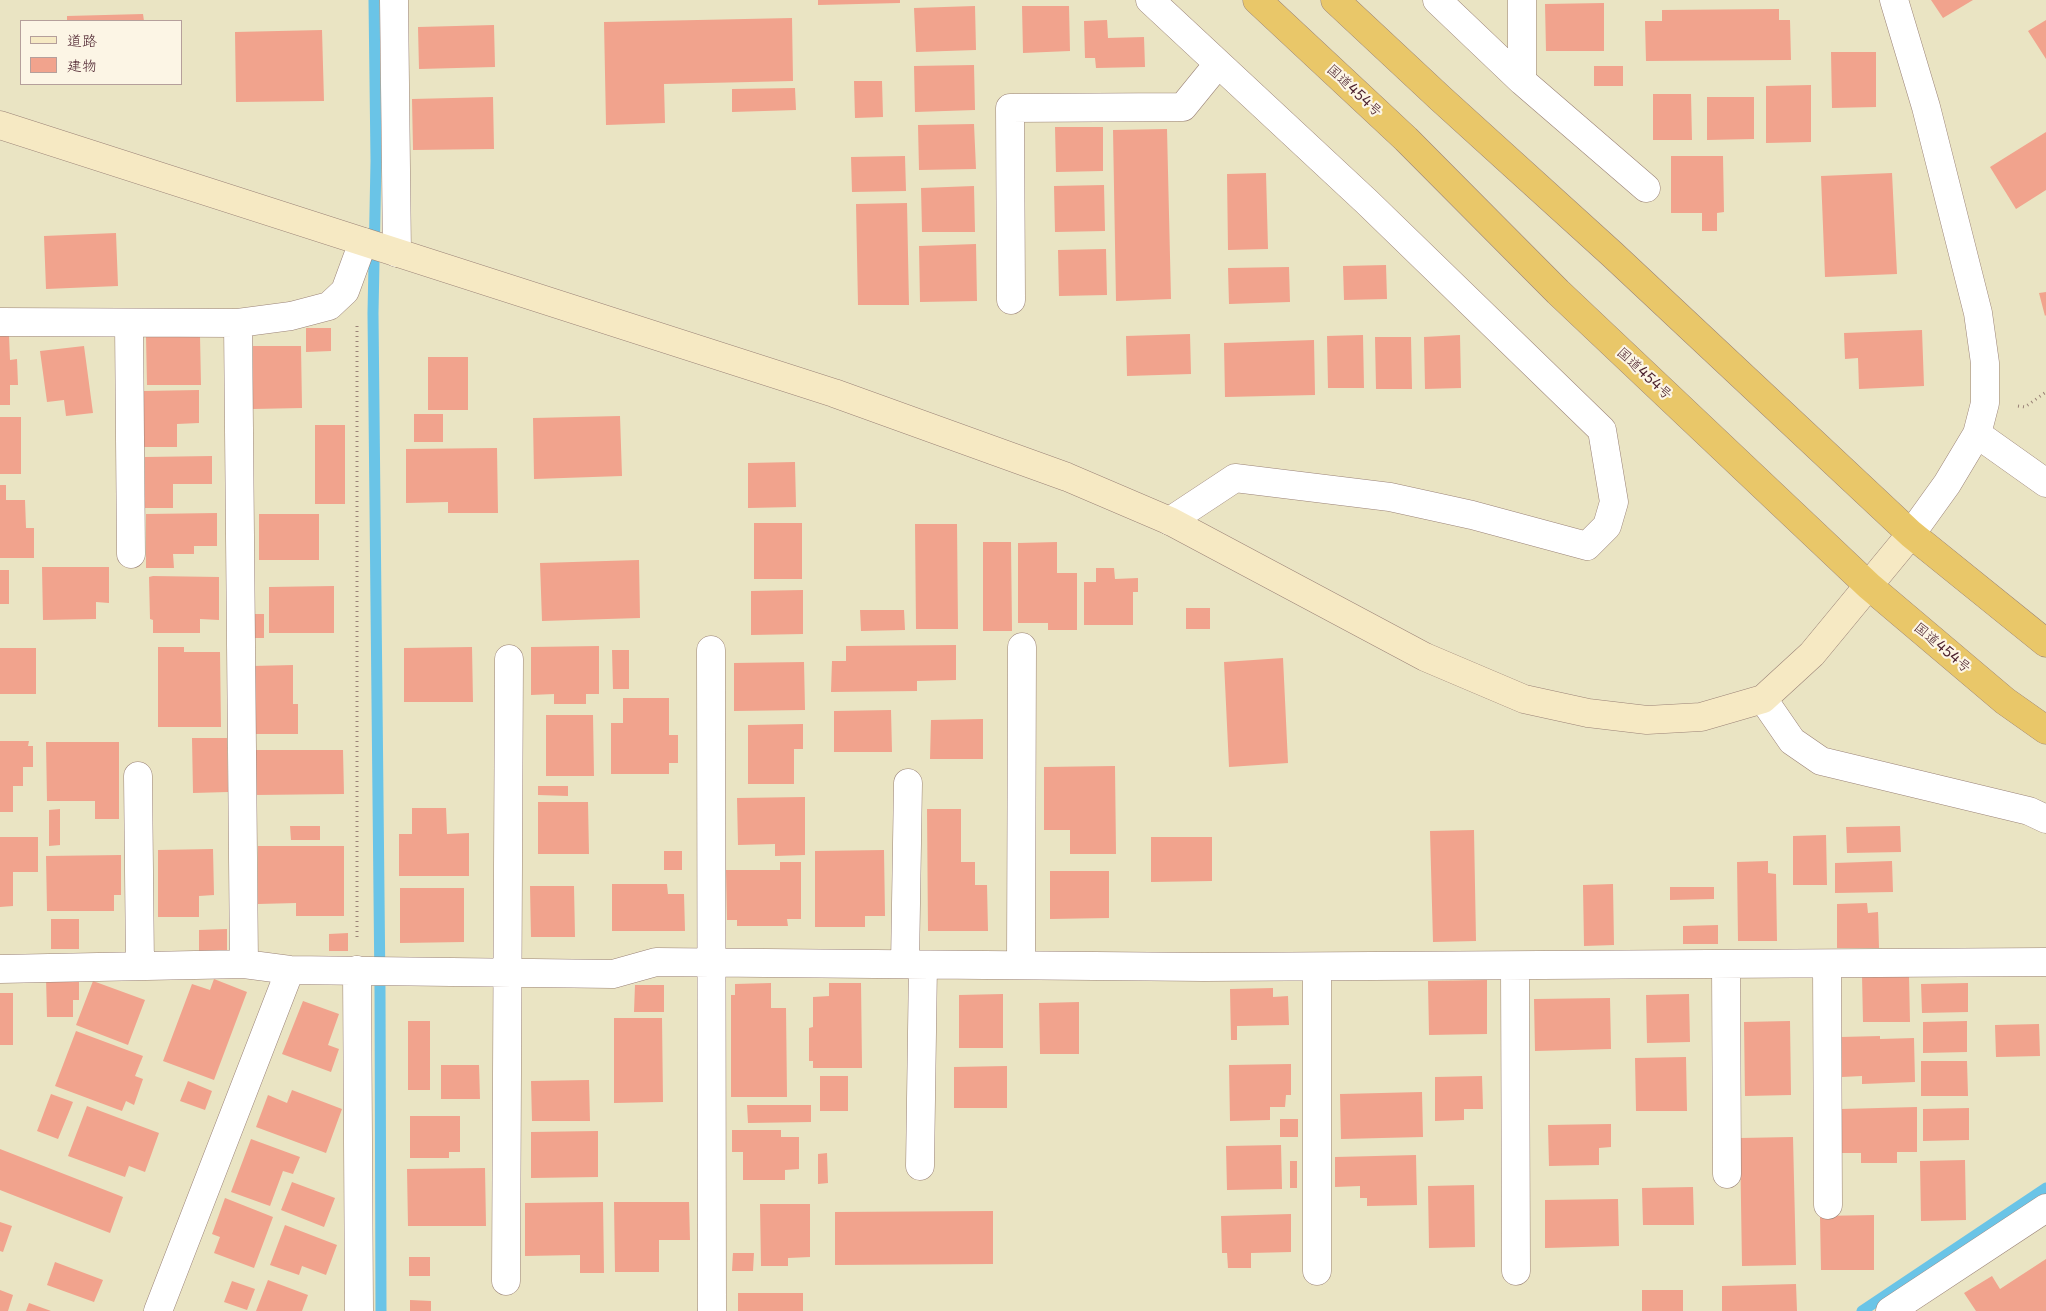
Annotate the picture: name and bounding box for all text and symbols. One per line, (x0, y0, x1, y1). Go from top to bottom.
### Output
legend (20, 20, 182, 85)
text: 道路 (67, 28, 97, 51)
text: 建物 (67, 53, 97, 76)
street label: 国道454号 (1323, 61, 1385, 121)
street label: 国道454号 (1613, 344, 1675, 404)
street label: 国道454号 (1910, 619, 1974, 677)

